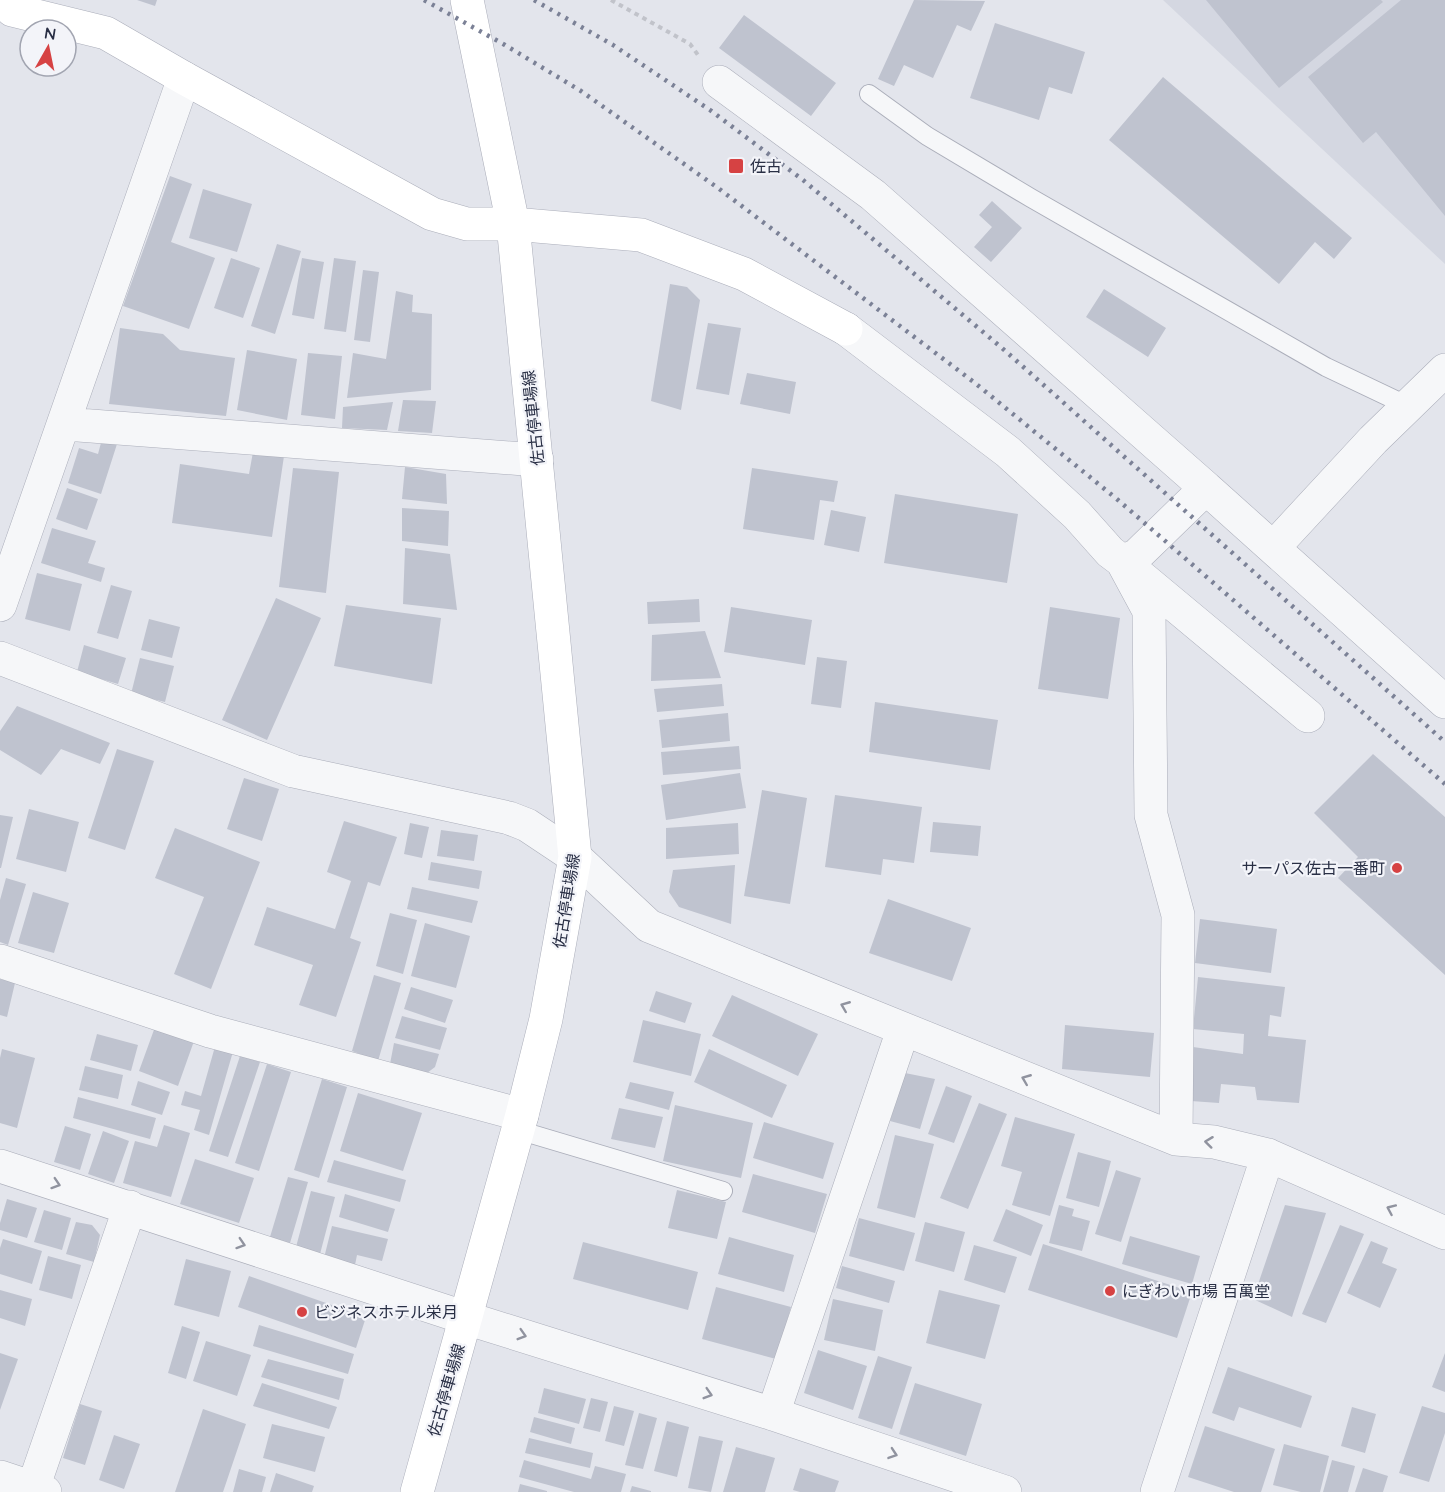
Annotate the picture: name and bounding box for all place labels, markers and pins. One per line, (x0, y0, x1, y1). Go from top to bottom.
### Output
place label: 佐古 (750, 156, 782, 176)
marker: 佐古 (727, 157, 745, 175)
place label: サーパス佐古一番町 (1241, 858, 1385, 878)
marker: サーパス佐古一番町 (1390, 861, 1404, 875)
place label: にぎわい市場 百萬堂 (1122, 1281, 1270, 1301)
marker: にぎわい市場 百萬堂 (1103, 1284, 1117, 1298)
place label: ビジネスホテル栄月 (314, 1302, 458, 1322)
marker: ビジネスホテル栄月 (295, 1305, 309, 1319)

